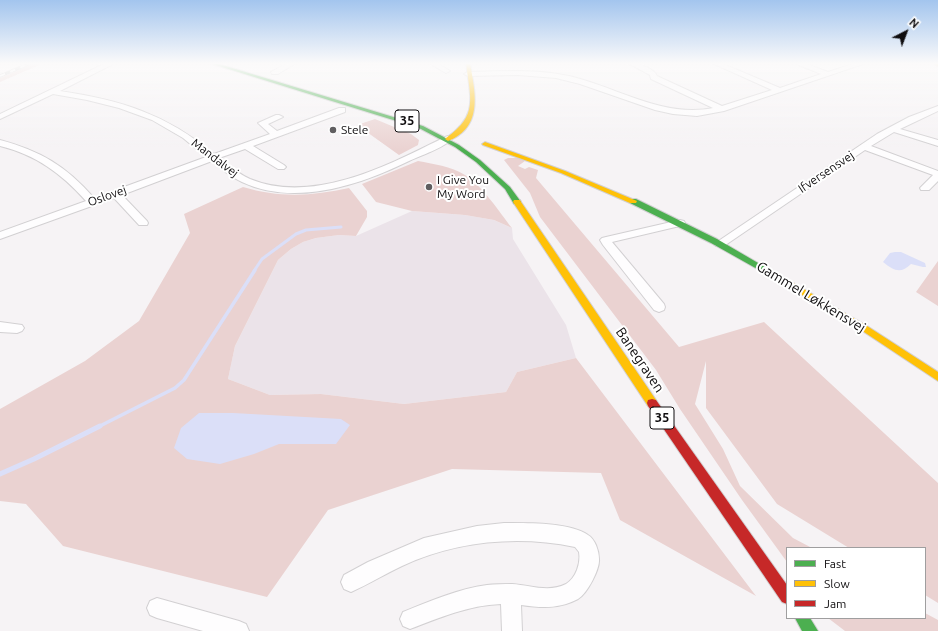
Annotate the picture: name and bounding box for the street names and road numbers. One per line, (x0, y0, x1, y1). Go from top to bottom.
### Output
road number: 35 (395, 110, 419, 132)
street label: Mandalvej (189, 136, 241, 180)
street label: Ifversensvej (795, 148, 857, 196)
street label: Oslovej (86, 182, 128, 210)
street label: Gammel Løkkensvej (753, 258, 869, 336)
street label: Banegraven (612, 324, 668, 396)
road number: 35 (650, 407, 674, 429)

